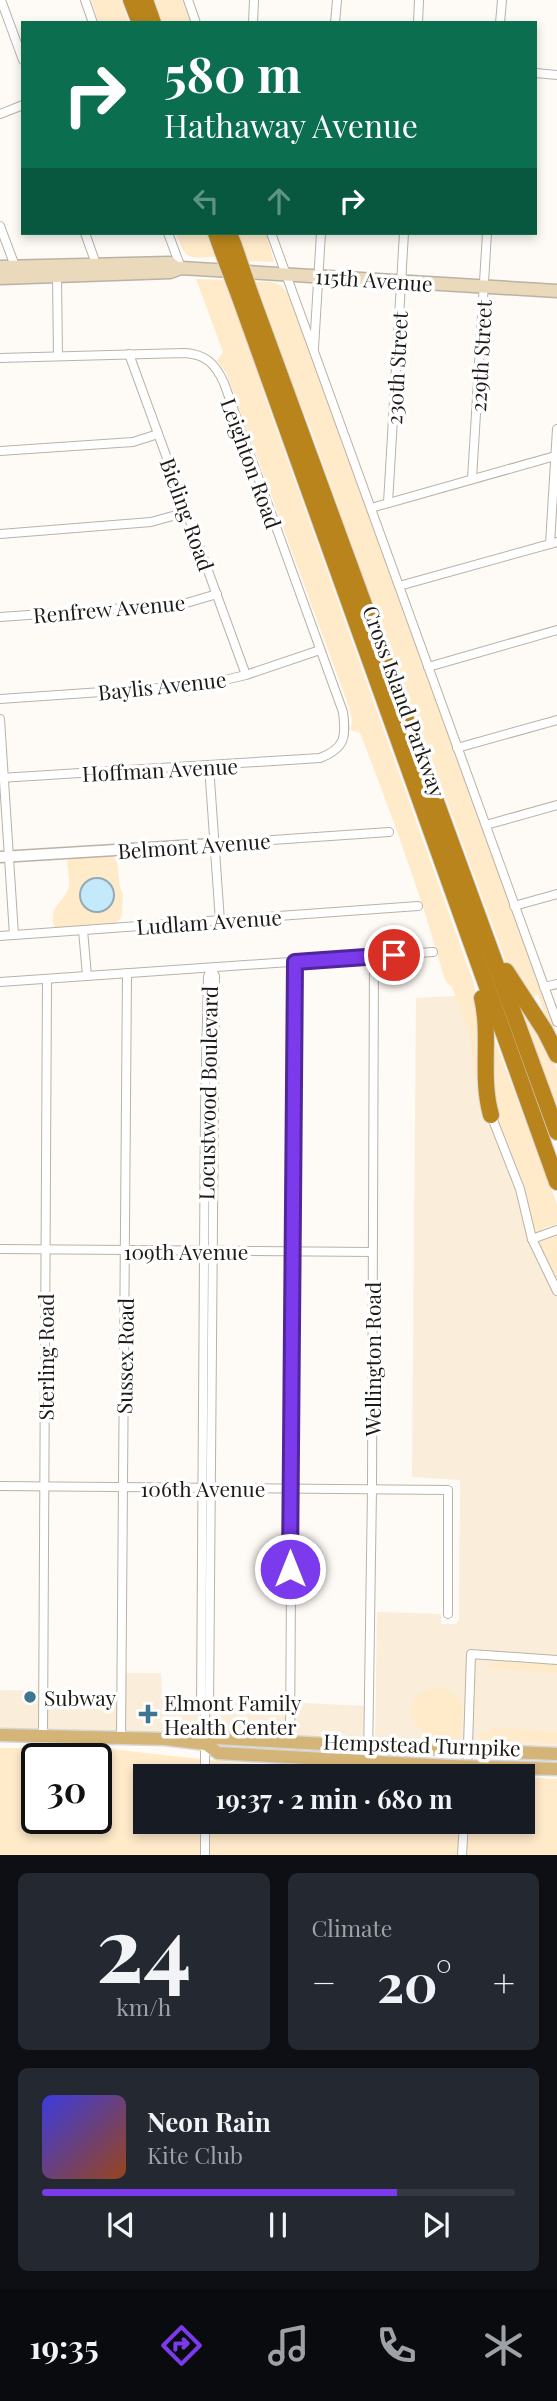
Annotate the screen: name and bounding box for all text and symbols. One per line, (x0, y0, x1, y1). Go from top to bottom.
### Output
text: 580 m (164, 40, 301, 105)
icon: right (49, 49, 140, 140)
text: Hathaway Avenue (164, 103, 418, 146)
icon: left (187, 182, 225, 220)
icon: ahead (260, 182, 298, 220)
icon: right (333, 182, 371, 220)
street label: 115th Avenue (314, 261, 434, 297)
street label: 229th Street (463, 299, 497, 413)
street label: 230th Street (379, 310, 413, 425)
street label: Leighton Road (215, 394, 289, 532)
street label: Bieling Road (155, 454, 221, 574)
street label: Renfrew Avenue (32, 587, 186, 629)
street label: Cross Island Parkway (357, 601, 453, 801)
street label: Baylis Avenue (96, 664, 228, 706)
street label: Hoffman Avenue (81, 751, 239, 787)
street label: Belmont Avenue (117, 826, 271, 864)
street label: Ludlam Avenue (135, 902, 283, 940)
pin (364, 925, 424, 985)
icon: arrive (375, 936, 413, 974)
street label: Locustwood Boulevard (191, 986, 223, 1200)
street label: 109th Avenue (124, 1237, 248, 1265)
street label: Wellington Road (358, 1282, 386, 1437)
street label: Sterling Road (31, 1294, 59, 1420)
street label: Sussex Road (109, 1298, 139, 1414)
street label: 106th Avenue (141, 1474, 265, 1502)
position arrow (253, 1532, 327, 1606)
place label: Subway (44, 1683, 117, 1711)
place label: Elmont Family Health Center (164, 1688, 302, 1740)
marker: Subway (22, 1689, 38, 1705)
marker: Elmont Family Health Center (138, 1704, 158, 1724)
street label: Hempstead Turnpike (323, 1727, 521, 1761)
speed limit sign: 30 (21, 1743, 112, 1834)
text: 19:37 · 2 min · 680 m (216, 1781, 452, 1816)
text: 24 (96, 1885, 192, 2006)
text: Climate (312, 1912, 392, 1943)
text: 20° (377, 1947, 452, 2016)
text: − (312, 1956, 336, 2007)
text: + (493, 1956, 515, 2007)
text: km/h (116, 1991, 171, 2022)
text: Neon Rain (147, 2104, 271, 2139)
text: Kite Club (147, 2139, 243, 2170)
icon: previous (102, 2206, 140, 2244)
icon: pause (259, 2206, 297, 2244)
icon: next (417, 2206, 455, 2244)
icon: directions (157, 2321, 206, 2370)
icon: music (264, 2321, 313, 2370)
icon: phone (372, 2321, 421, 2370)
icon: climate (479, 2321, 528, 2370)
text: 19:35 (29, 2324, 99, 2367)

